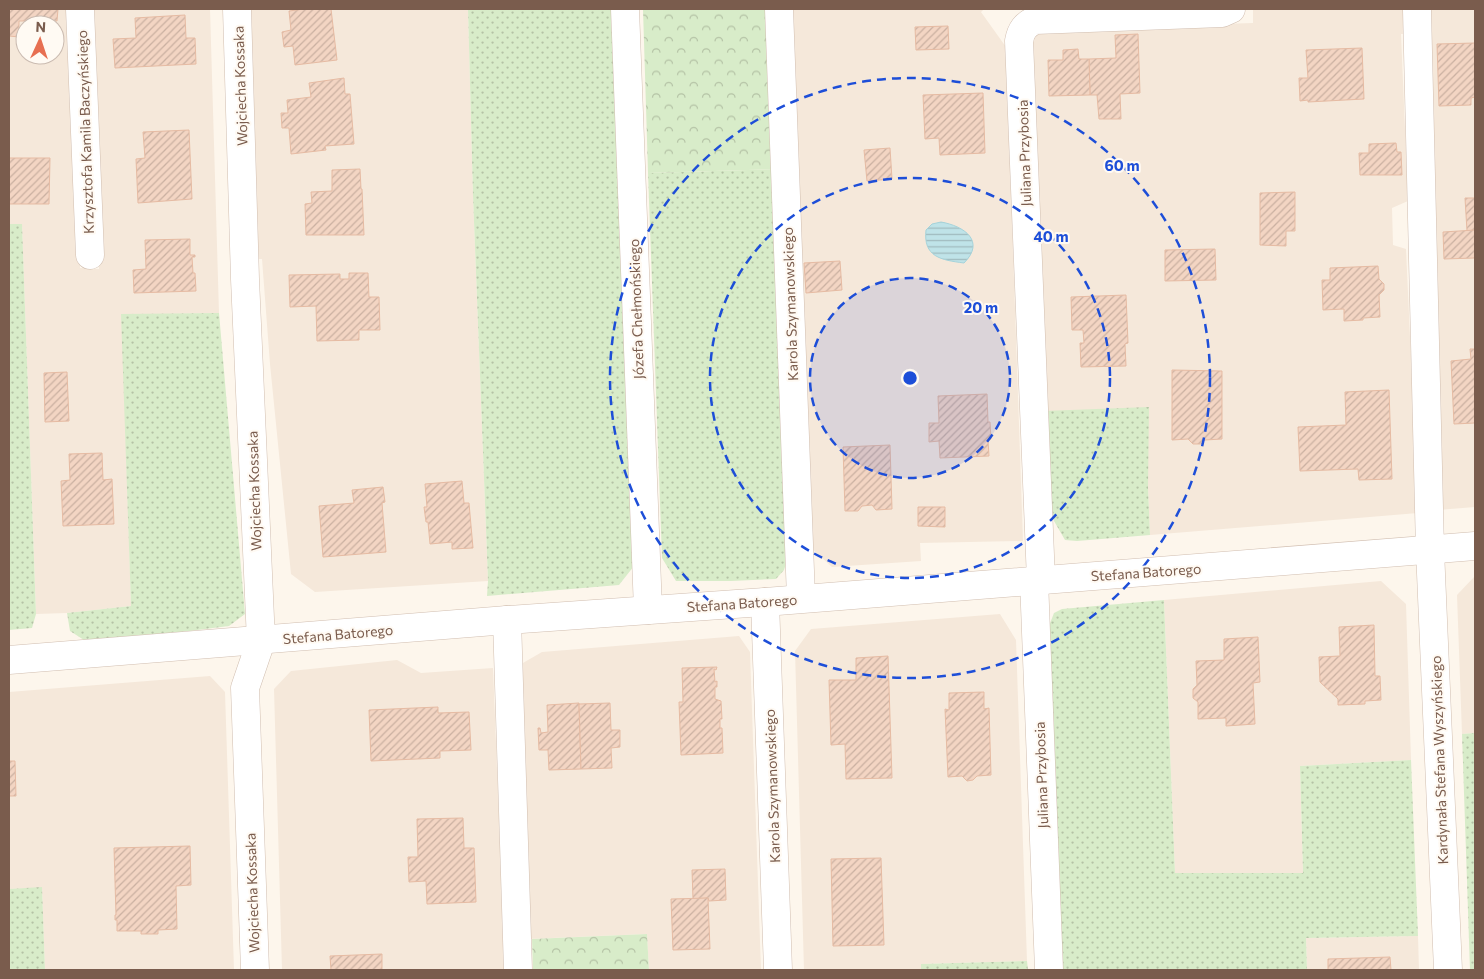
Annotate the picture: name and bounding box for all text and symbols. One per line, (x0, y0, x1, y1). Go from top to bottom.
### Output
north arrow (15, 15, 65, 65)
text: N (35, 18, 46, 35)
street label: Wojciecha Kossaka (229, 26, 251, 146)
street label: Krzysztofa Kamila Baczyńskiego (73, 30, 97, 234)
street label: Juliana Przybosia (1014, 99, 1034, 207)
text: 60 m (1104, 156, 1140, 174)
street label: Karola Szymanowskiego (779, 227, 801, 381)
text: 40 m (1033, 227, 1069, 245)
street label: Józefa Chełmońskiego (625, 238, 647, 380)
text: 20 m (964, 298, 998, 316)
centre of rings (901, 369, 919, 387)
street label: Wojciecha Kossaka (243, 431, 265, 551)
street label: Stefana Batorego (1090, 560, 1202, 584)
street label: Stefana Batorego (686, 591, 798, 615)
street label: Stefana Batorego (282, 621, 394, 647)
street label: Kardynała Stefana Wyszyńskiego (1427, 655, 1451, 865)
street label: Karola Szymanowskiego (761, 709, 783, 863)
street label: Juliana Przybosia (1031, 721, 1051, 829)
street label: Wojciecha Kossaka (241, 833, 263, 953)

